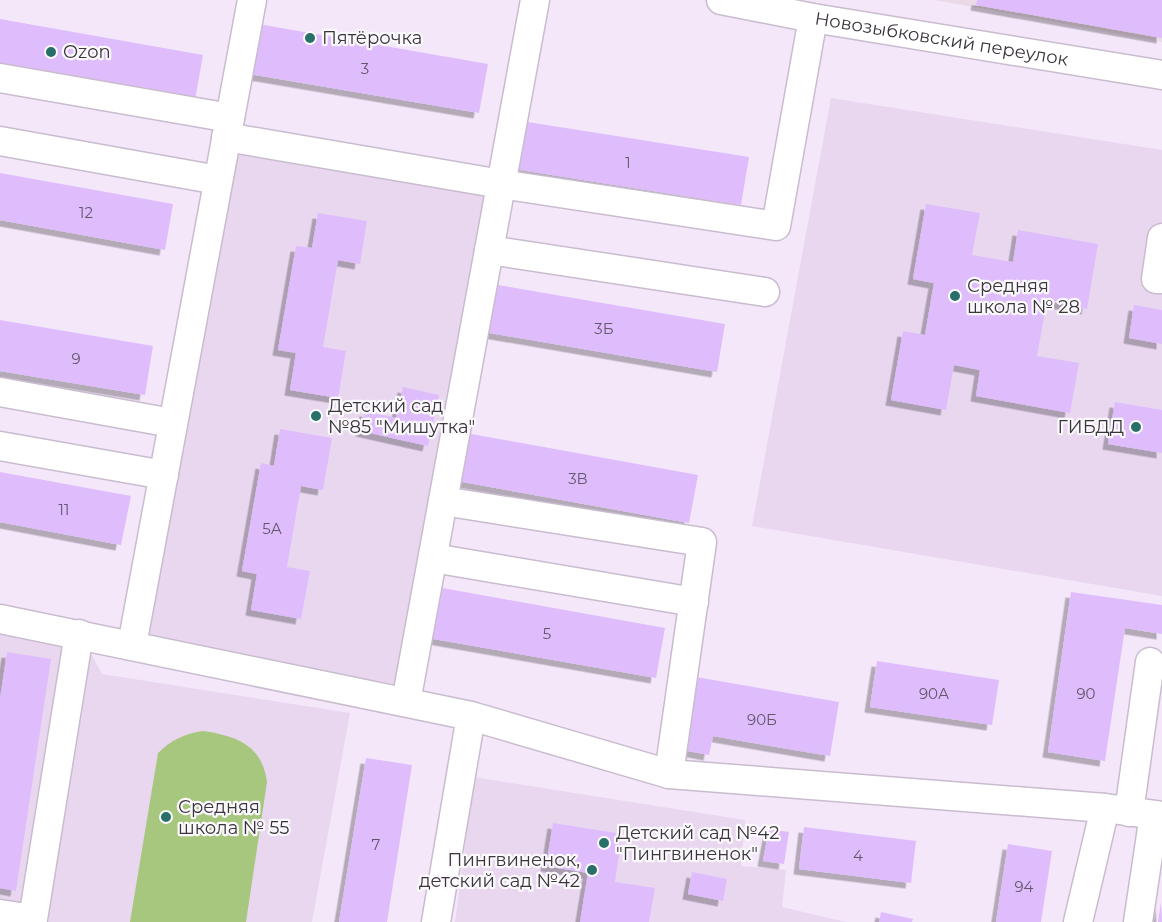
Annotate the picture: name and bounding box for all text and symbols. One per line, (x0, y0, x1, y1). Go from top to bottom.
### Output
street label: Новозыбковский переулок (813, 7, 1070, 71)
place label: Пятёрочка (322, 27, 422, 49)
marker: Пятёрочка (303, 31, 317, 45)
place label: Ozon (63, 41, 111, 63)
marker: Ozon (44, 45, 58, 59)
house number: 3 (361, 59, 369, 78)
house number: 1 (625, 153, 631, 172)
house number: 12 (79, 203, 93, 222)
place label: Средняя школа № 28 (967, 275, 1080, 318)
marker: Средняя школа № 28 (948, 289, 962, 303)
house number: 3Б (594, 319, 614, 338)
house number: 9 (71, 349, 81, 368)
place label: Детский сад №85 "Мишутка" (328, 395, 475, 438)
marker: Детский сад №85 "Мишутка" (309, 409, 323, 423)
place label: ГИБДД (1058, 416, 1124, 438)
marker: ГИБДД (1129, 420, 1143, 434)
house number: 3В (568, 469, 588, 488)
house number: 11 (59, 500, 69, 519)
house number: 5А (262, 519, 282, 538)
house number: 5 (543, 624, 551, 643)
house number: 90А (919, 684, 949, 703)
house number: 90 (1076, 684, 1096, 703)
house number: 90Б (747, 710, 777, 729)
place label: Средняя школа № 55 (178, 796, 289, 839)
marker: Средняя школа № 55 (159, 810, 173, 824)
place label: Детский сад №42 "Пингвиненок" (616, 822, 779, 865)
house number: 7 (372, 835, 381, 854)
marker: Детский сад №42 "Пингвиненок" (597, 836, 611, 850)
house number: 4 (853, 846, 863, 865)
place label: Пингвиненок, детский сад №42 (419, 849, 580, 892)
marker: Пингвиненок, детский сад №42 (585, 863, 599, 877)
house number: 94 (1014, 877, 1034, 896)

